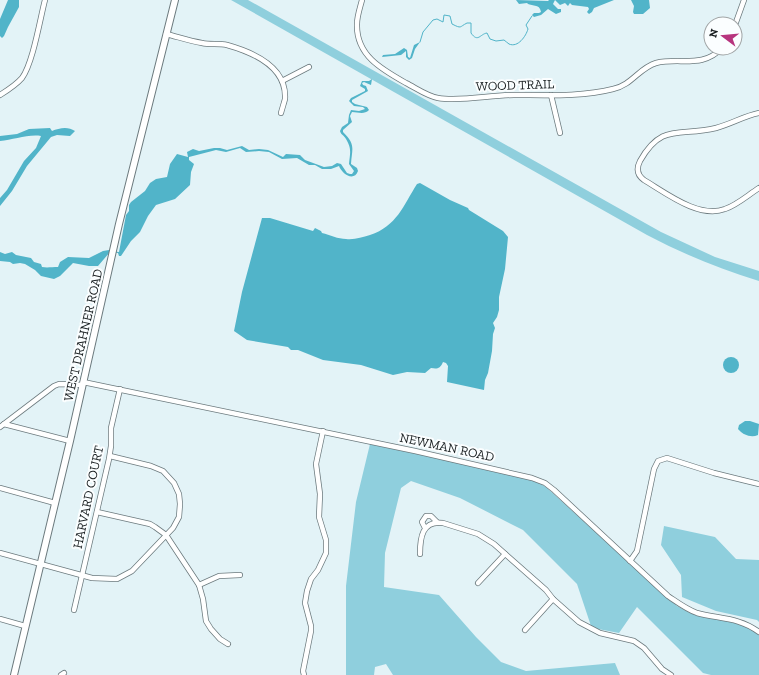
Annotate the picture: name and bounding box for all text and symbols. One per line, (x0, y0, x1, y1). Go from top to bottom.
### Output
north arrow (703, 16, 743, 56)
text: N (706, 27, 721, 39)
street label: WOOD TRAIL (476, 76, 554, 94)
street label: WEST DRAHNER ROAD (60, 267, 106, 403)
street label: NEWMAN ROAD (398, 430, 496, 464)
street label: HARVARD COURT (70, 444, 106, 550)

